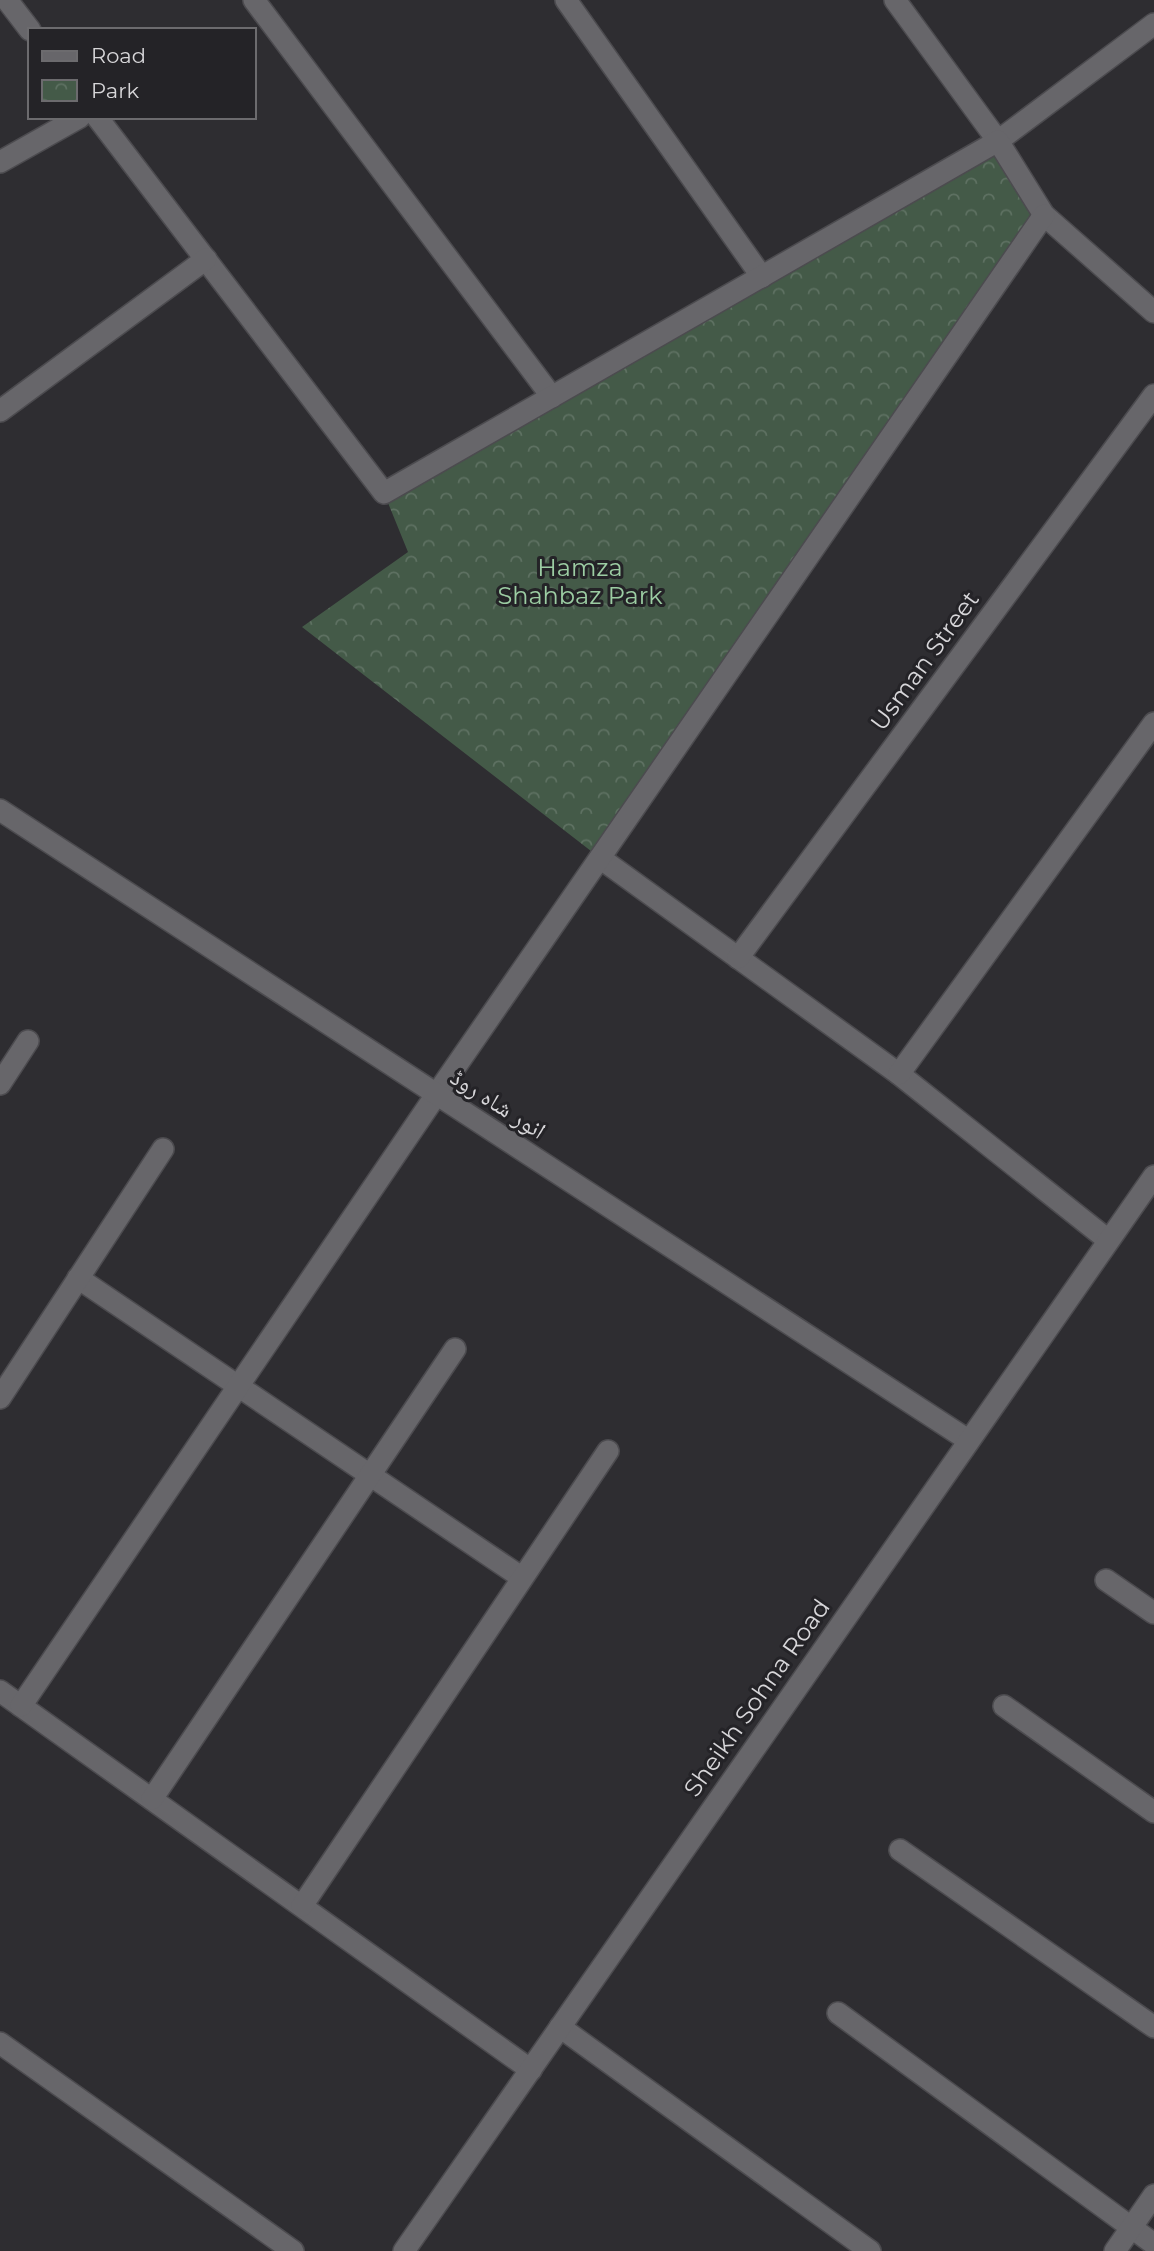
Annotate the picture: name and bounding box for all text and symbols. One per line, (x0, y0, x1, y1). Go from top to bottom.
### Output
legend (28, 28, 256, 119)
text: Road (91, 43, 146, 68)
text: Park (91, 78, 139, 103)
park label: Hamza Shahbaz Park (497, 553, 663, 610)
street label: Usman Street (864, 585, 985, 736)
street label: انور شاہ روڈ (445, 1062, 551, 1145)
street label: Sheikh Sohna Road (678, 1593, 836, 1802)

